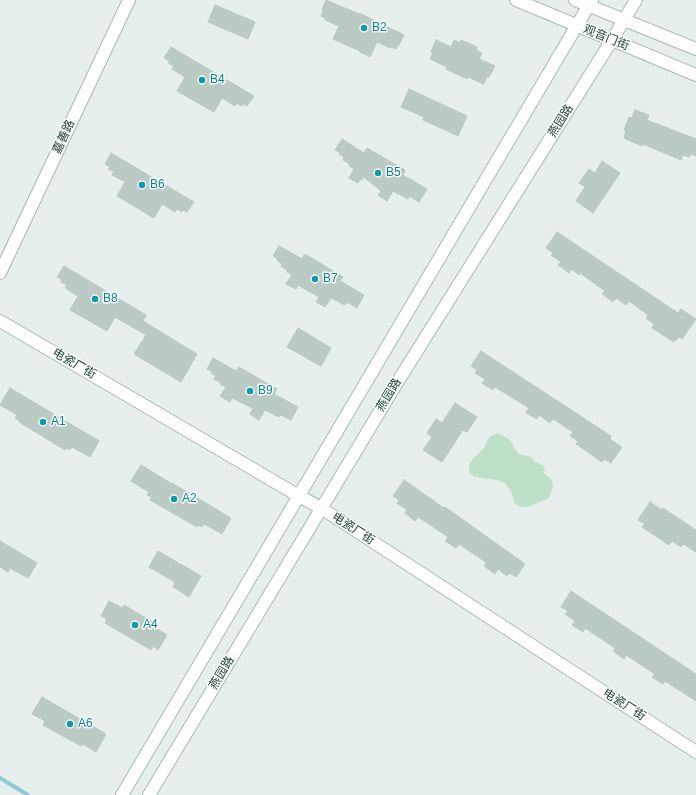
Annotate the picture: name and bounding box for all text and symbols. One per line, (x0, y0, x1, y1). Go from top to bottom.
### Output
place label: B2 (372, 21, 387, 35)
street label: 观音门街 (581, 22, 631, 54)
marker: B2 (359, 23, 369, 33)
place label: B4 (210, 73, 225, 87)
marker: B4 (197, 75, 207, 85)
street label: 燕园路 (545, 102, 577, 140)
street label: 嘉善路 (50, 118, 78, 156)
place label: B5 (386, 166, 401, 180)
marker: B5 (373, 168, 383, 178)
place label: B6 (150, 178, 165, 192)
marker: B6 (137, 180, 147, 190)
place label: B7 (323, 272, 338, 286)
marker: B7 (310, 274, 320, 284)
place label: B8 (103, 292, 118, 306)
marker: B8 (90, 294, 100, 304)
street label: 电瓷厂街 (50, 346, 98, 382)
street label: 燕园路 (374, 376, 404, 414)
place label: B9 (258, 384, 273, 398)
marker: B9 (245, 386, 255, 396)
place label: A1 (51, 415, 66, 429)
marker: A1 (38, 417, 48, 427)
place label: A2 (182, 492, 197, 506)
marker: A2 (169, 494, 179, 504)
street label: 电瓷厂街 (329, 510, 377, 548)
place label: A4 (143, 618, 158, 632)
marker: A4 (130, 620, 140, 630)
street label: 燕园路 (207, 654, 237, 692)
street label: 电瓷厂街 (600, 686, 648, 724)
place label: A6 (78, 717, 93, 731)
marker: A6 (65, 719, 75, 729)

